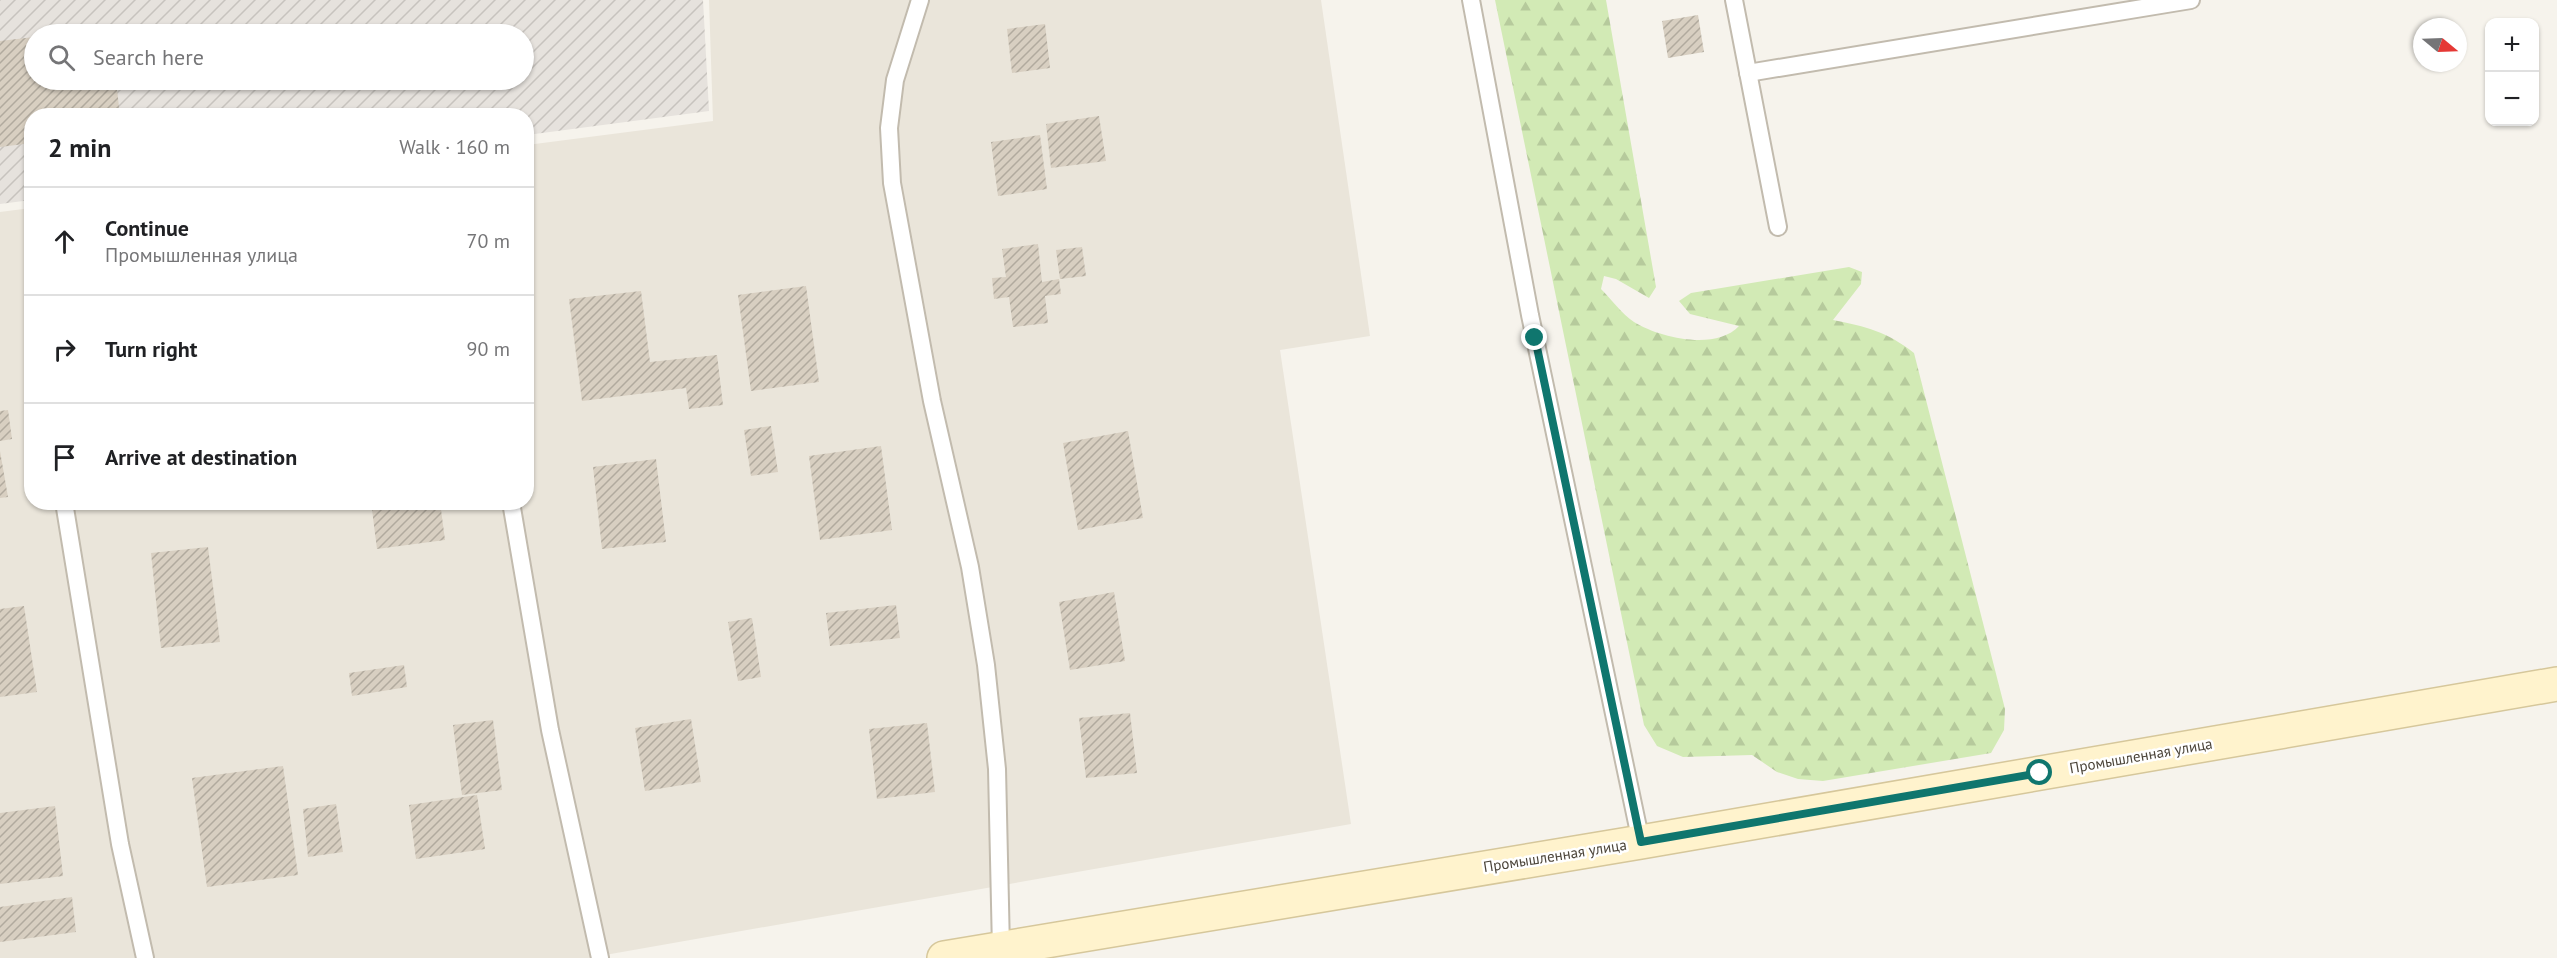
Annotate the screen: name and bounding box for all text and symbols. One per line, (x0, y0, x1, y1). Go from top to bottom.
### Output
north arrow (2413, 18, 2467, 72)
map controls (2485, 18, 2539, 126)
button: + (2485, 18, 2539, 72)
search box (24, 24, 534, 90)
icon: search (45, 41, 78, 74)
text: Search here (93, 43, 204, 71)
button: − (2485, 72, 2539, 126)
text: 2 min (48, 131, 111, 164)
text: Walk · 160 m (399, 134, 510, 160)
text: Continue (105, 214, 189, 242)
icon: ahead (48, 225, 81, 258)
text: 70 m (467, 228, 510, 254)
text: Промышленная улица (105, 242, 298, 268)
route end (1521, 324, 1547, 350)
icon: right (48, 333, 81, 366)
text: Turn right (105, 335, 197, 363)
text: 90 m (467, 336, 510, 362)
icon: arrive (48, 441, 81, 474)
text: Arrive at destination (105, 443, 297, 471)
street label: Промышленная улица (2068, 734, 2214, 777)
route start (2026, 759, 2052, 785)
street label: Промышленная улица (1482, 835, 1628, 876)

